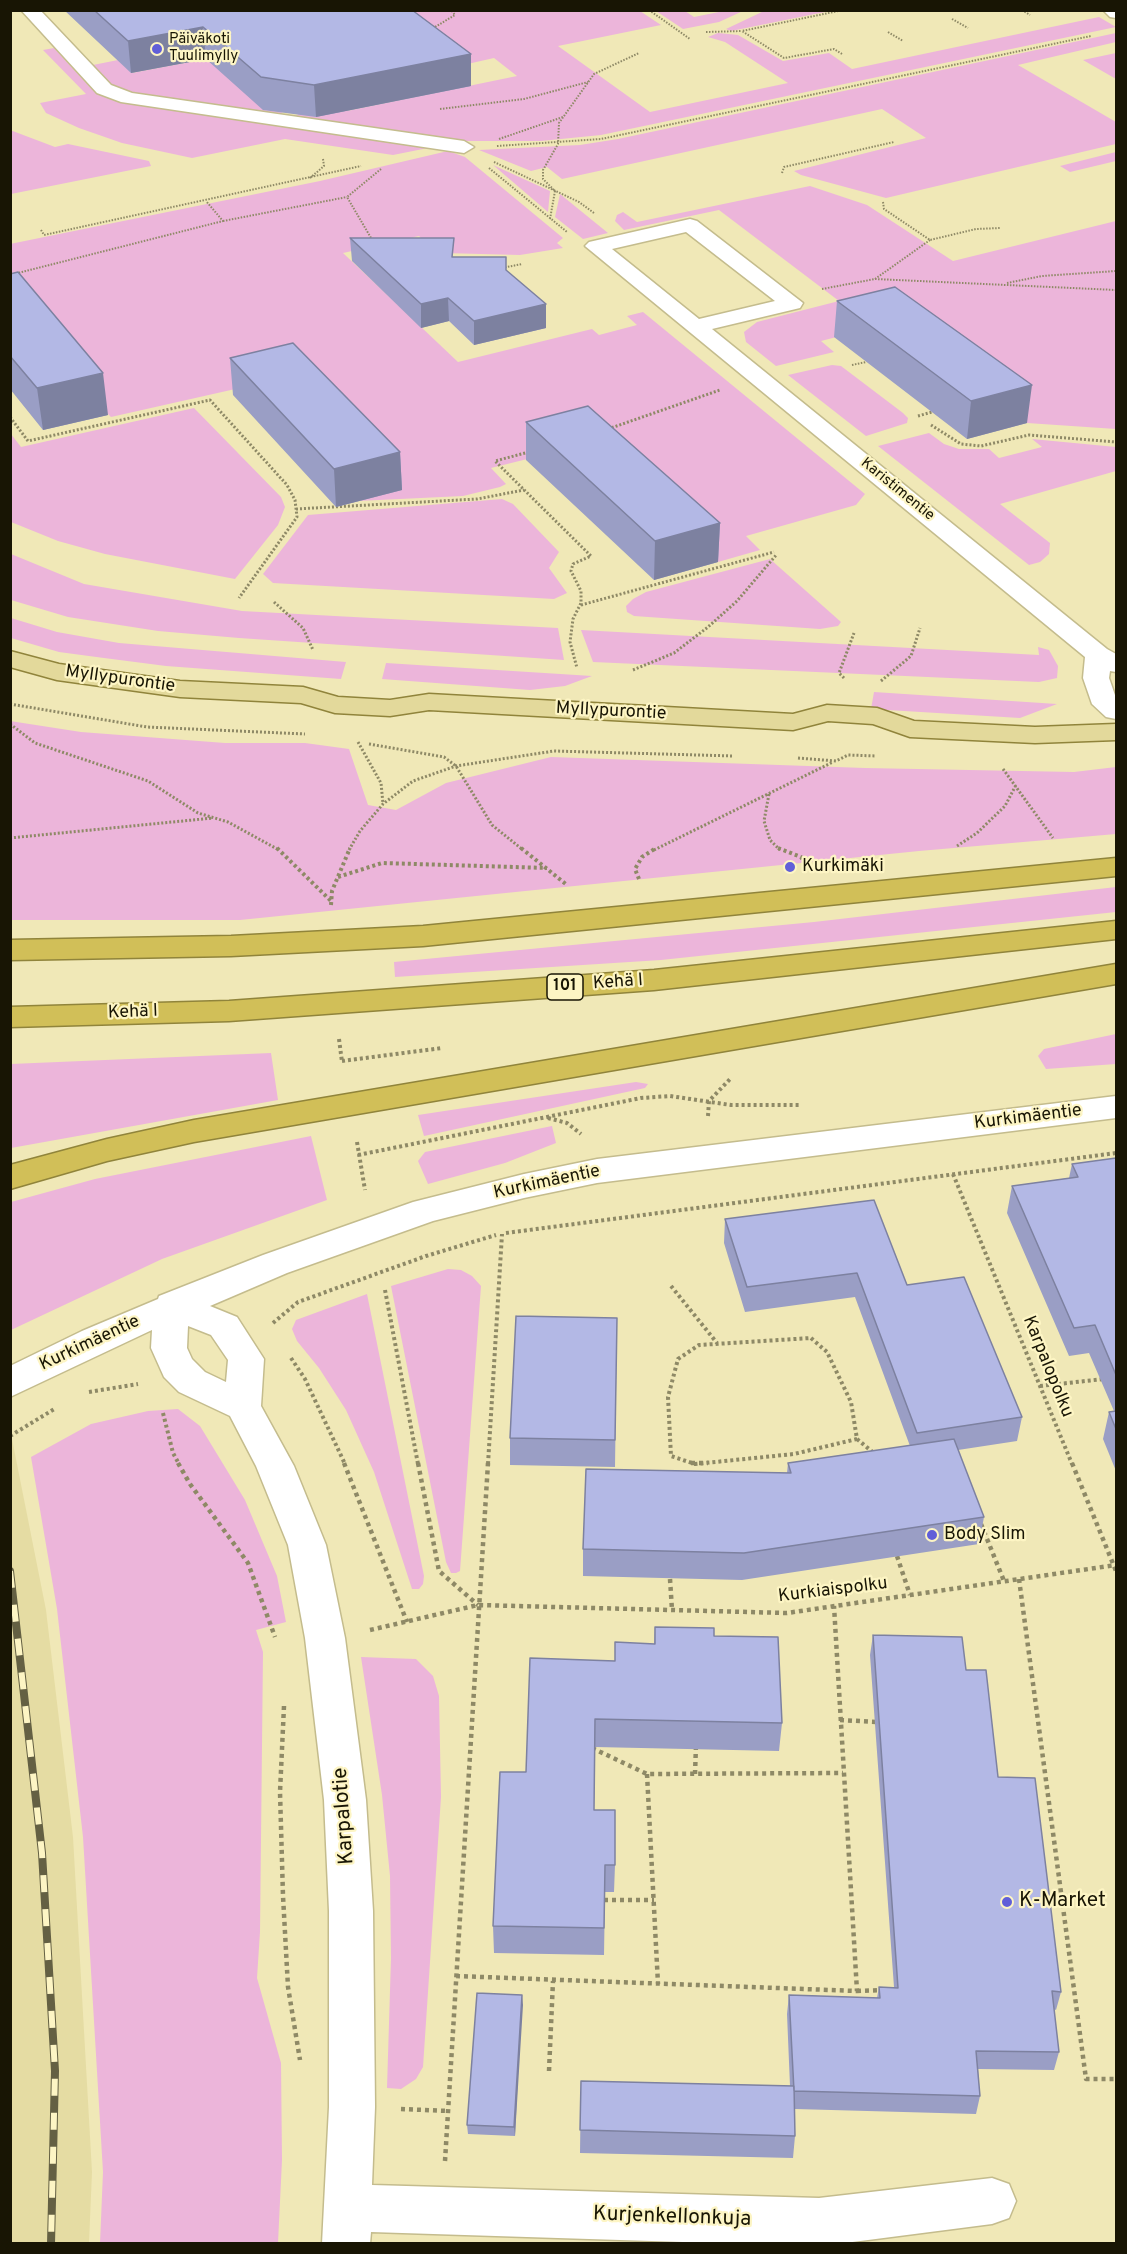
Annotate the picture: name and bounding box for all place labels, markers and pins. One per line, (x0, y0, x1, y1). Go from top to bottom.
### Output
place label: Päiväkoti Tuulimylly (169, 31, 238, 66)
marker: Päiväkoti Tuulimylly (150, 42, 164, 56)
place label: Kurkimäki (802, 856, 884, 878)
marker: Kurkimäki (783, 860, 797, 874)
place label: Body Slim (944, 1524, 1025, 1546)
marker: Body Slim (925, 1528, 939, 1542)
place label: K-Market (1019, 1889, 1106, 1915)
marker: K-Market (1000, 1895, 1014, 1909)

